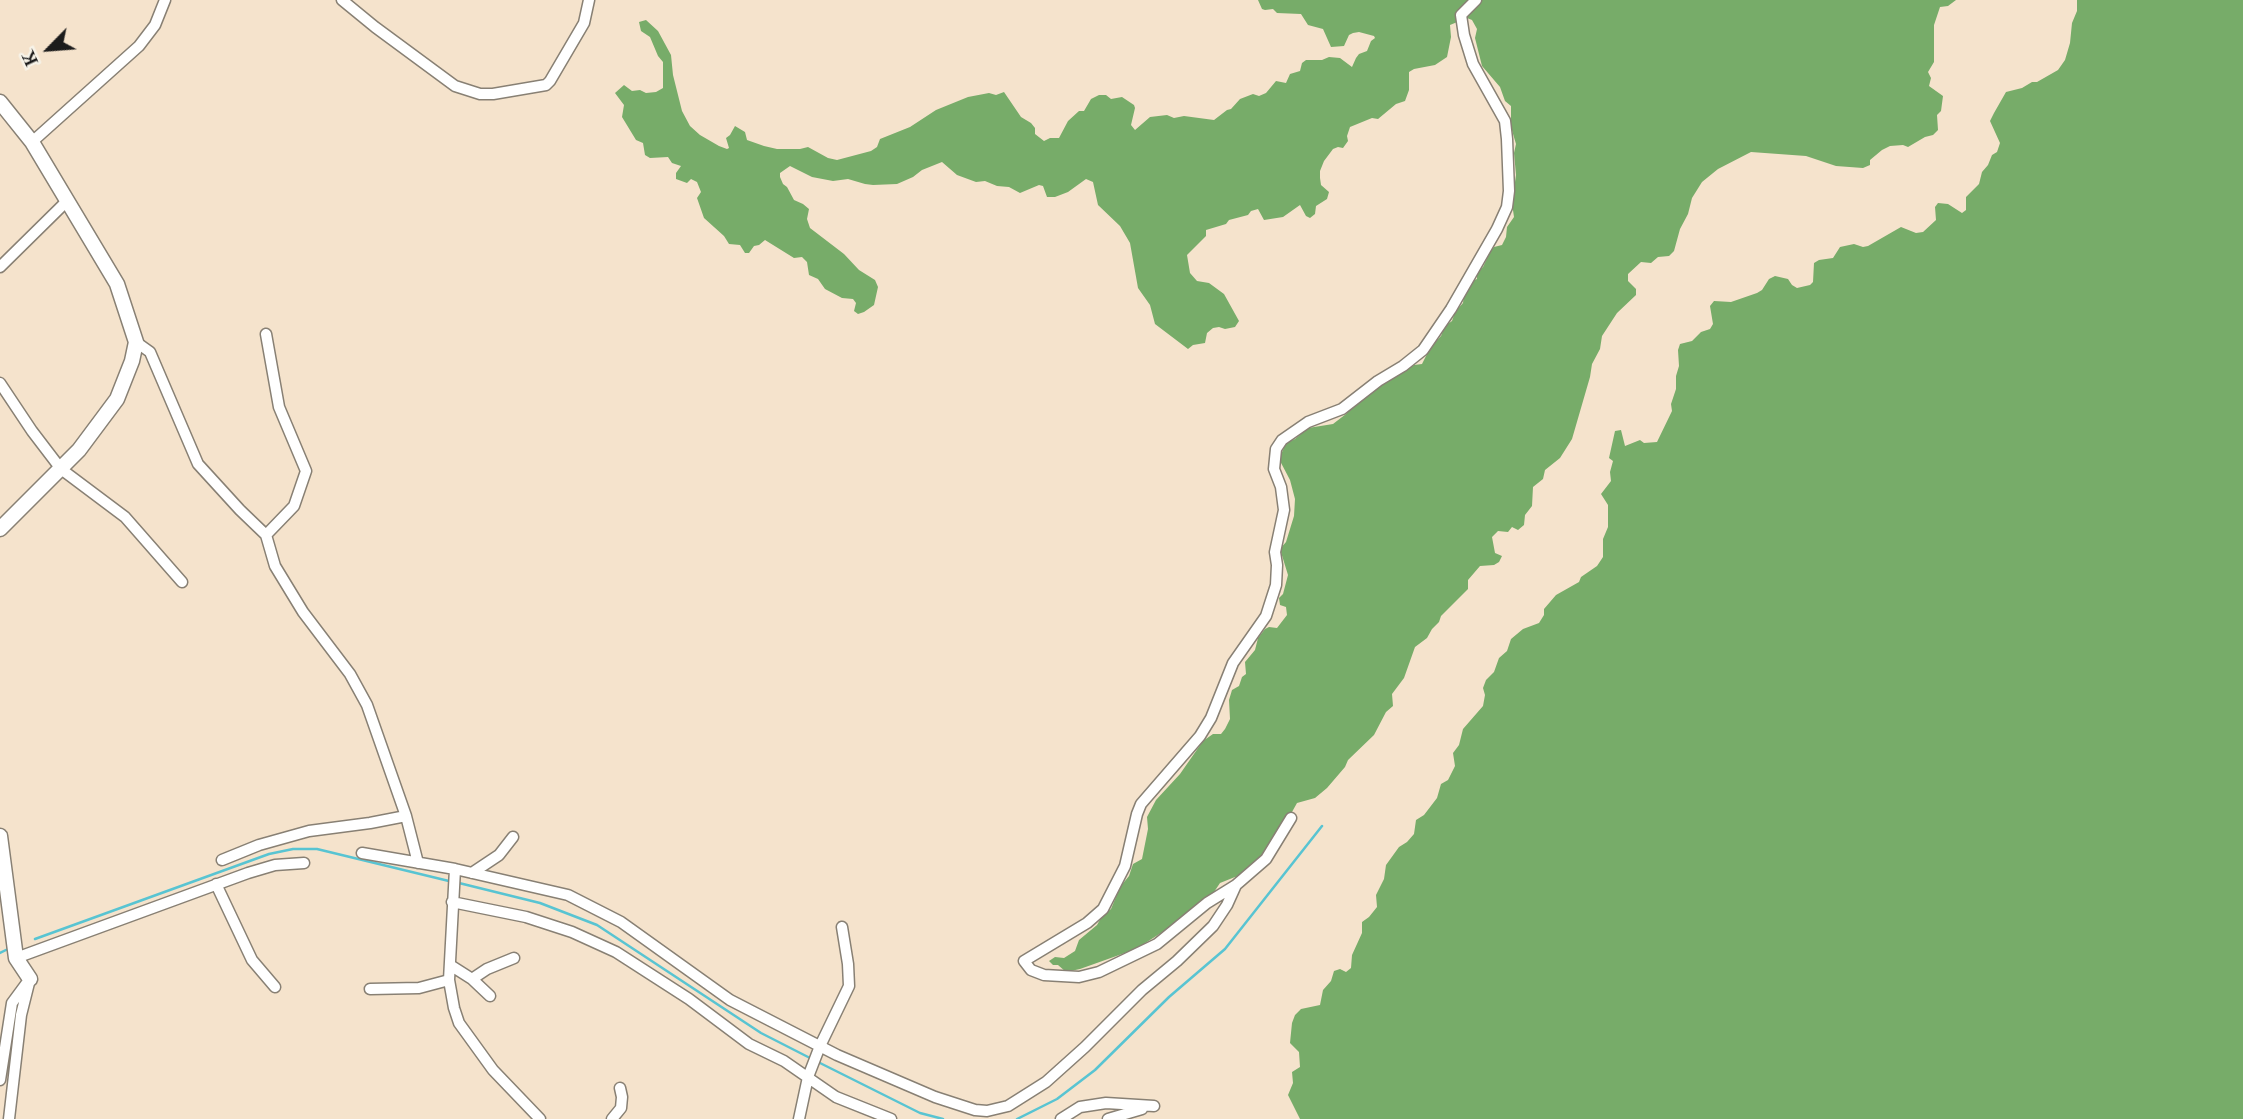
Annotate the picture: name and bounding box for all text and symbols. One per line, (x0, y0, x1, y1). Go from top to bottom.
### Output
north arrow (14, 14, 84, 84)
text: K (15, 45, 45, 70)

